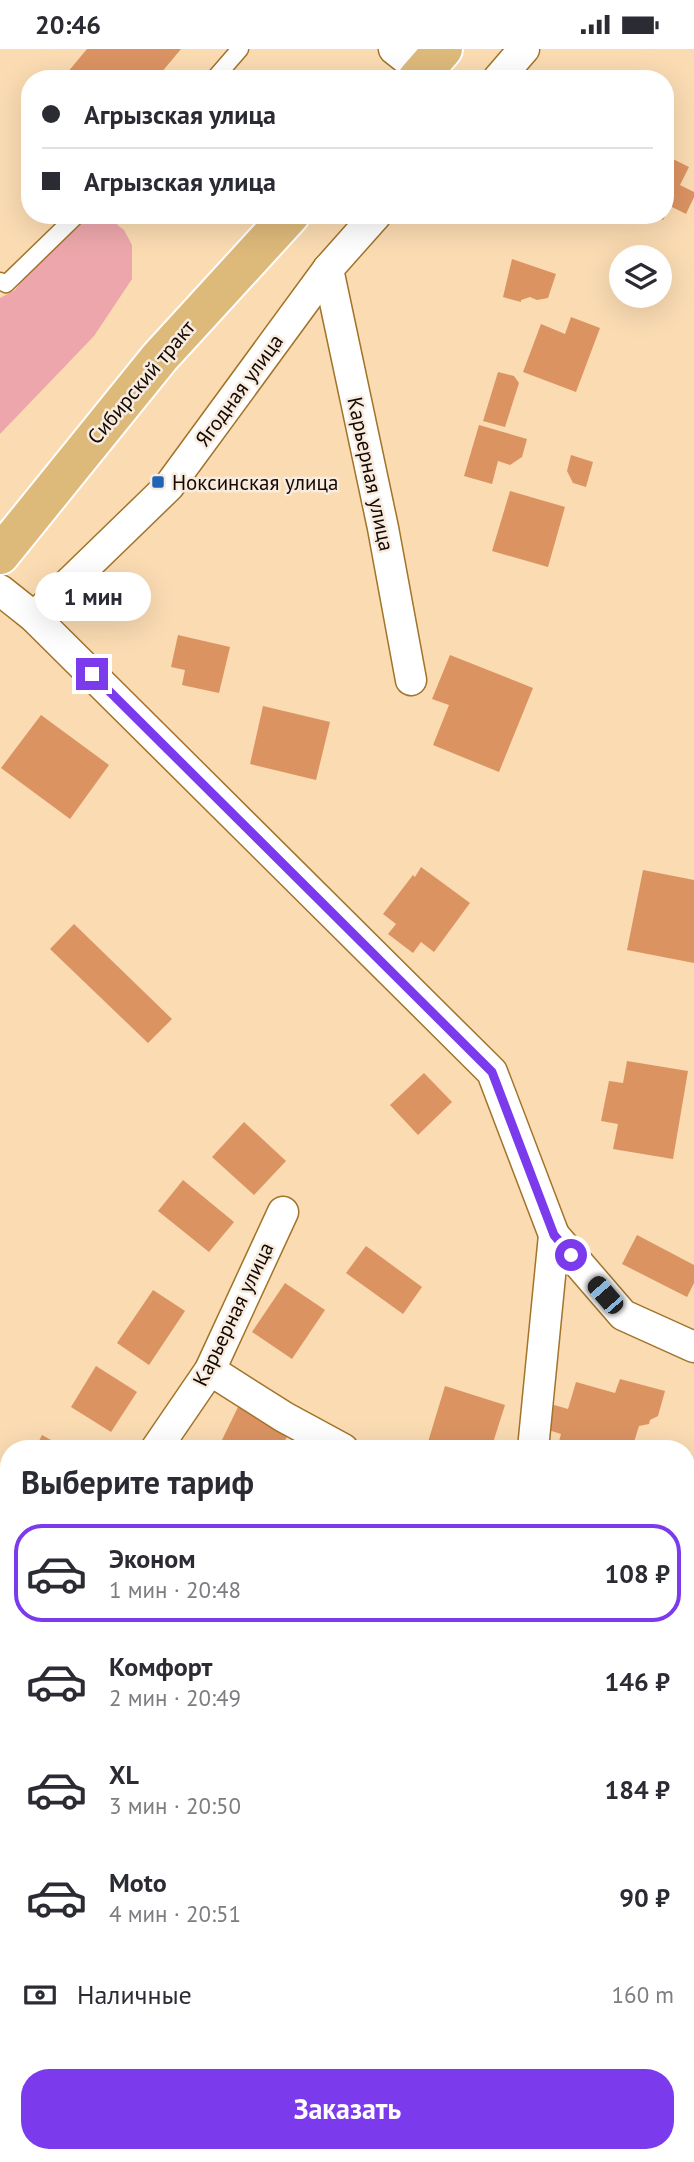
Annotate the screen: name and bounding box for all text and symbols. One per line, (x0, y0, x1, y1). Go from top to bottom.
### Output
text: 20:46 (35, 8, 101, 41)
text: Агрызская улица (84, 98, 276, 131)
text: Агрызская улица (84, 165, 276, 198)
map controls (609, 245, 672, 308)
button: layers (609, 245, 672, 308)
street label: Сибирский тракт (81, 314, 201, 450)
street label: Ягодная улица (189, 328, 289, 452)
street label: Карьерная улица (341, 394, 401, 554)
place label: Ноксинская улица (172, 469, 338, 496)
marker: Ноксинская улица (150, 474, 166, 490)
callout: 1 мин (34, 573, 150, 621)
text: 1 мин (63, 582, 123, 611)
route end (76, 658, 108, 690)
street label: Карьерная улица (186, 1238, 280, 1390)
route start (555, 1239, 587, 1271)
car (584, 1272, 627, 1318)
text: Выберите тариф (21, 1461, 254, 1503)
icon: car (25, 1542, 88, 1605)
text: Эконом (109, 1542, 196, 1575)
text: 108 ₽ (604, 1557, 670, 1590)
text: 1 мин · 20:48 (109, 1575, 241, 1604)
icon: car (25, 1650, 88, 1713)
text: Комфорт (109, 1650, 212, 1683)
text: 146 ₽ (604, 1665, 670, 1698)
text: 2 мин · 20:49 (109, 1683, 241, 1712)
icon: car (25, 1758, 88, 1821)
text: XL (109, 1758, 139, 1791)
text: 184 ₽ (604, 1773, 670, 1806)
text: 3 мин · 20:50 (109, 1791, 241, 1820)
icon: car (25, 1866, 88, 1929)
text: Moto (109, 1866, 167, 1899)
text: 90 ₽ (619, 1881, 670, 1914)
text: 4 мин · 20:51 (109, 1899, 241, 1928)
icon: cash (21, 1976, 59, 2014)
text: Наличные (77, 1978, 192, 2011)
text: 160 m (612, 1980, 674, 2009)
button: Заказать (21, 2069, 674, 2149)

